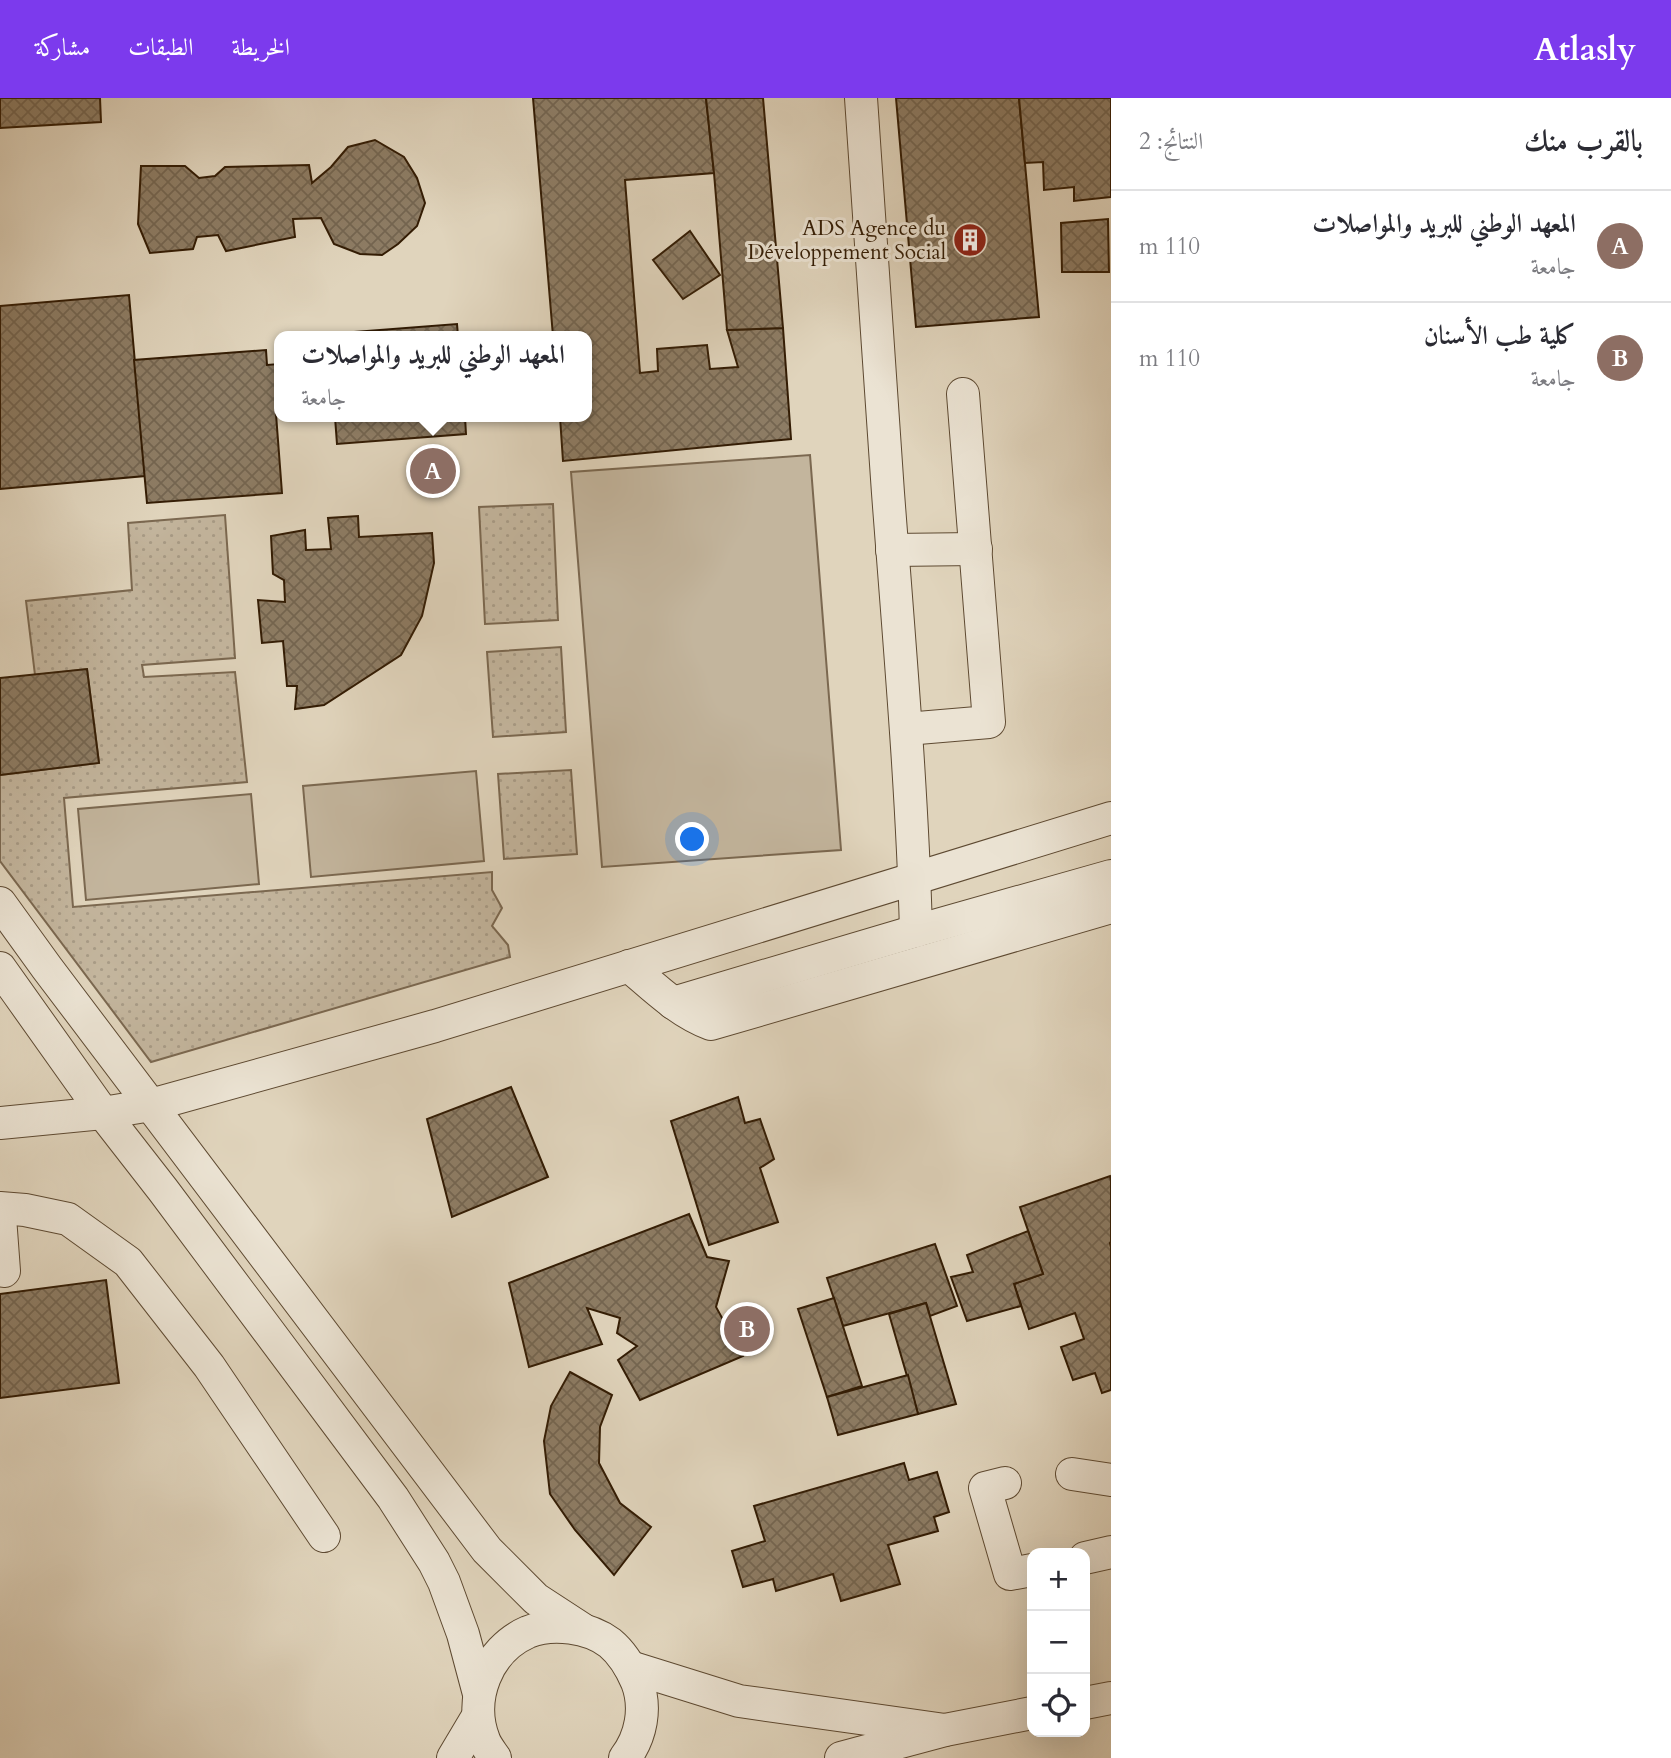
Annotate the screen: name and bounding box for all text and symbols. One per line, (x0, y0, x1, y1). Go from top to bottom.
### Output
text: Atlasly (1534, 27, 1636, 72)
text: مشاركة (35, 31, 90, 64)
text: الطبقات (128, 31, 194, 64)
text: الخريطة (232, 31, 290, 64)
text: بالقرب منك (1524, 121, 1643, 162)
text: النتائج: 2 (1139, 126, 1203, 157)
text: المعهد الوطني للبريد والمواصلات (1312, 206, 1576, 241)
place label: ADS Agence du Développement Social (747, 214, 946, 267)
building icon: ADS Agence du Développement Social (951, 221, 989, 259)
text: 110 m (1139, 231, 1200, 262)
text: A (1611, 231, 1629, 262)
text: جامعة (1531, 251, 1576, 282)
text: كلية طب الأسنان (1424, 318, 1576, 353)
popup (274, 331, 592, 422)
text: المعهد الوطني للبريد والمواصلات (301, 337, 565, 372)
text: 110 m (1139, 343, 1200, 374)
text: B (1612, 343, 1628, 374)
text: جامعة (1531, 363, 1576, 394)
text: جامعة (301, 382, 346, 413)
pin: A (410, 445, 456, 497)
your location (675, 822, 709, 856)
pin: B (724, 1303, 770, 1355)
map controls (1027, 1548, 1090, 1737)
button: + (1027, 1548, 1090, 1611)
button: − (1027, 1611, 1090, 1674)
button: locate (1027, 1674, 1090, 1737)

